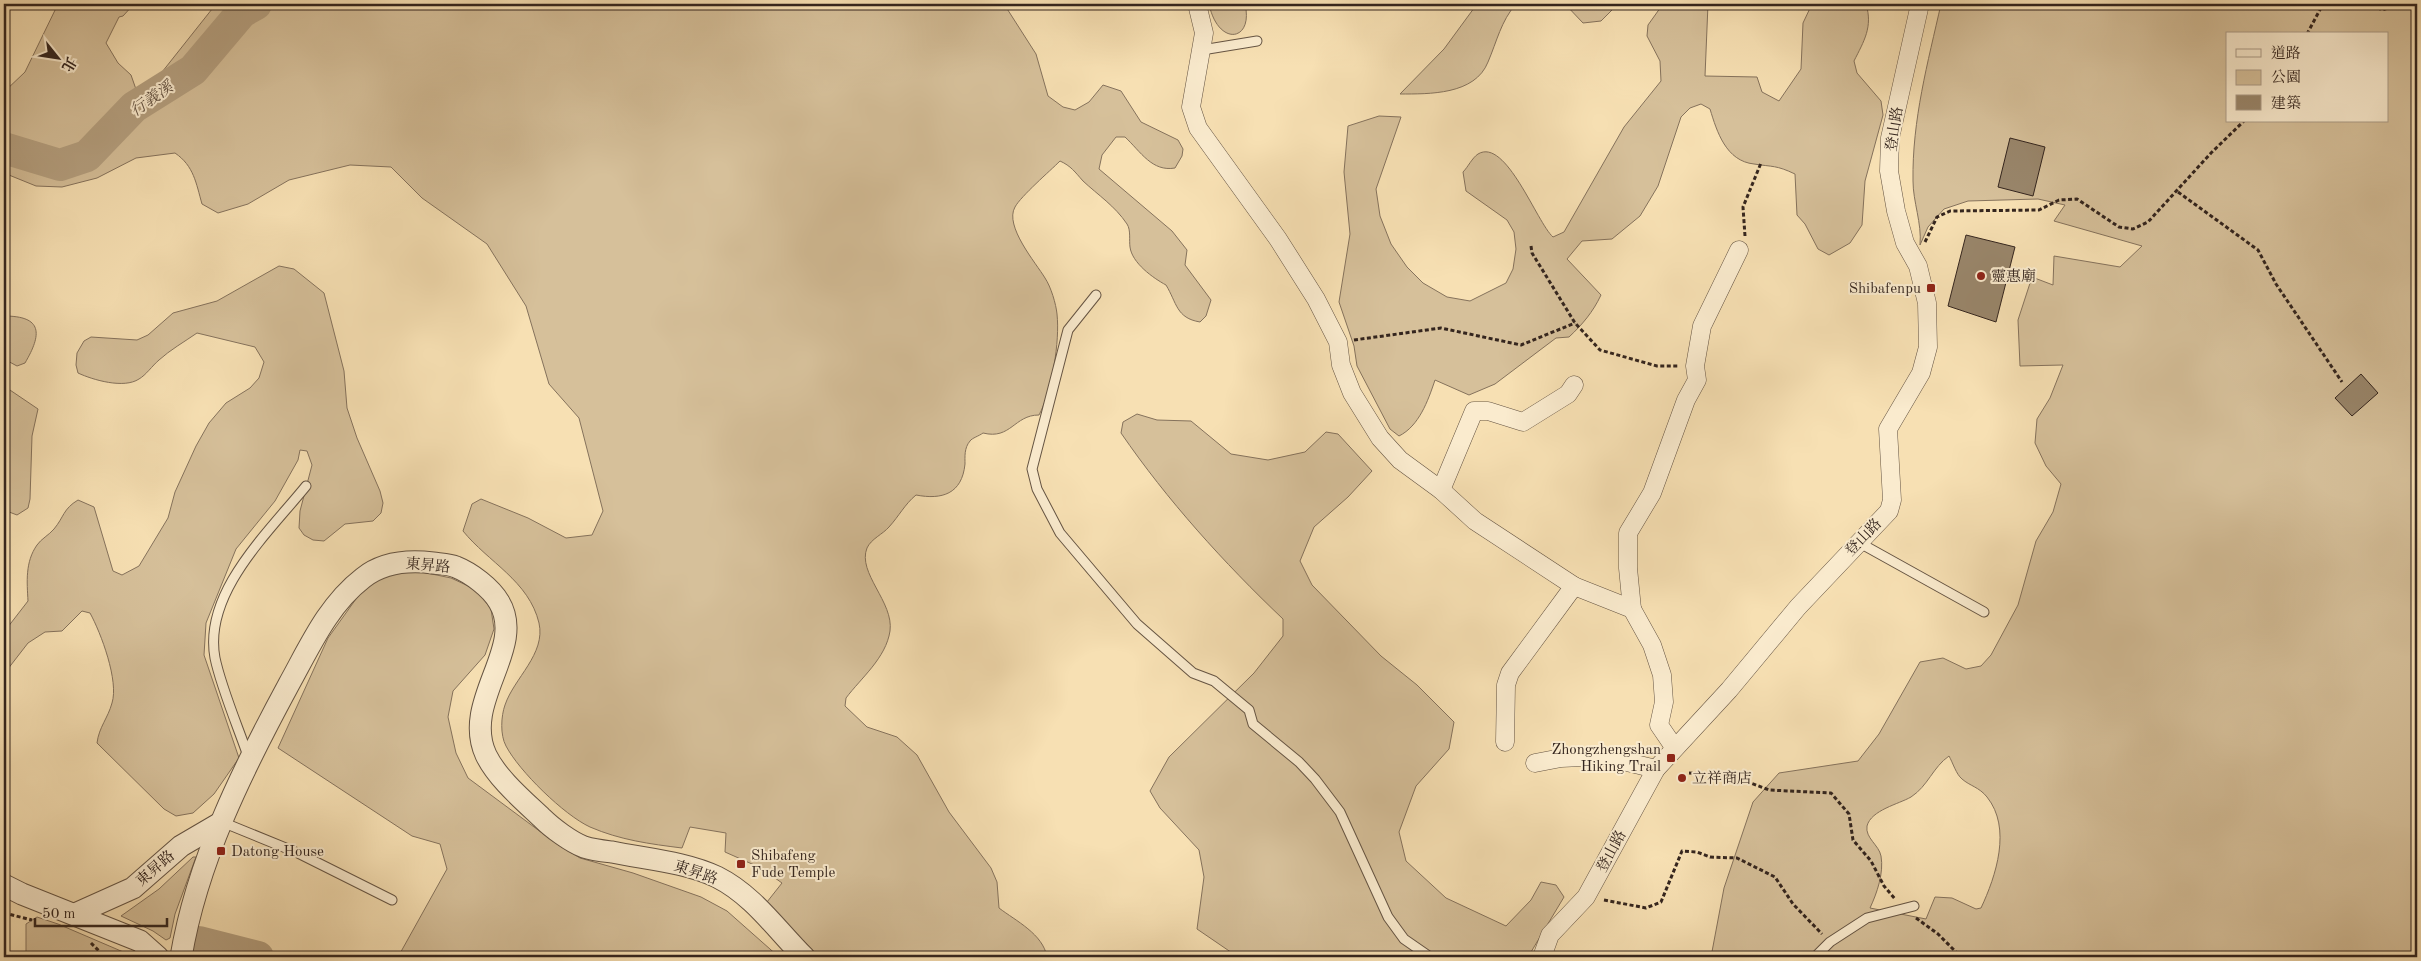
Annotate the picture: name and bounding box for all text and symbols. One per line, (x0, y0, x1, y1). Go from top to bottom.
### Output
north arrow (32, 32, 82, 82)
legend (2226, 32, 2388, 122)
text: 道路 (2271, 45, 2301, 62)
text: 北 (59, 54, 79, 74)
text: 公園 (2271, 69, 2301, 86)
water label: 行義溪 (127, 77, 178, 120)
text: 建築 (2271, 95, 2301, 112)
street label: 登山路 (1883, 106, 1906, 153)
place label: 靈惠廟 (1991, 268, 2036, 285)
marker: 靈惠廟 (1975, 270, 1987, 282)
place label: Shibafenpu (1849, 282, 1921, 297)
marker: Shibafenpu (1925, 282, 1937, 294)
street label: 登山路 (1842, 515, 1885, 559)
street label: 東昇路 (405, 555, 451, 576)
place label: Zhongzhengshan Hiking Trail (1551, 743, 1661, 775)
marker: Zhongzhengshan Hiking Trail (1665, 752, 1677, 764)
place label: 立祥商店 (1692, 770, 1752, 787)
marker: 立祥商店 (1676, 772, 1688, 784)
street label: 登山路 (1593, 827, 1630, 875)
marker: Datong House (215, 845, 227, 857)
place label: Datong House (231, 845, 324, 860)
street label: 東昇路 (133, 847, 178, 890)
place label: Shibafeng Fude Temple (751, 849, 835, 881)
street label: 東昇路 (672, 857, 720, 888)
marker: Shibafeng Fude Temple (735, 858, 747, 870)
scale bar (35, 896, 168, 928)
text: 50 m (42, 907, 76, 922)

